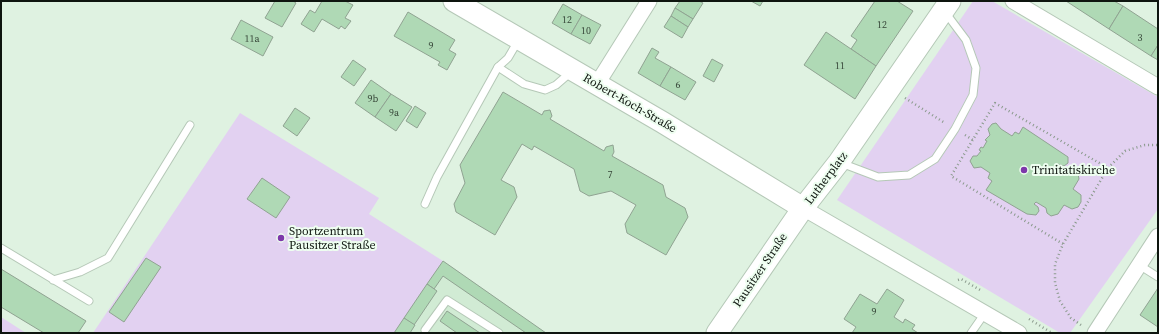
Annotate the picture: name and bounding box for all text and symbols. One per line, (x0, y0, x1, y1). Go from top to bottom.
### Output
house number: 12 (562, 13, 572, 26)
house number: 12 (877, 18, 887, 31)
house number: 10 (581, 24, 591, 37)
house number: 3 (1138, 31, 1143, 44)
house number: 11a (244, 32, 260, 45)
house number: 9 (429, 39, 434, 52)
house number: 11 (835, 59, 845, 72)
street label: Robert-Koch-Straße (580, 70, 680, 136)
house number: 6 (676, 78, 681, 91)
house number: 9b (368, 92, 379, 105)
house number: 9a (389, 106, 400, 119)
street label: Lutherplatz (801, 148, 851, 208)
place label: Trinitatiskirche (1032, 162, 1115, 178)
marker: Trinitatiskirche (1019, 165, 1029, 175)
house number: 7 (608, 168, 613, 181)
place label: Sportzentrum Pausitzer Straße (289, 223, 376, 253)
street label: Pausitzer Straße (729, 230, 791, 310)
marker: Sportzentrum Pausitzer Straße (276, 233, 286, 243)
house number: 9 (872, 305, 877, 318)

